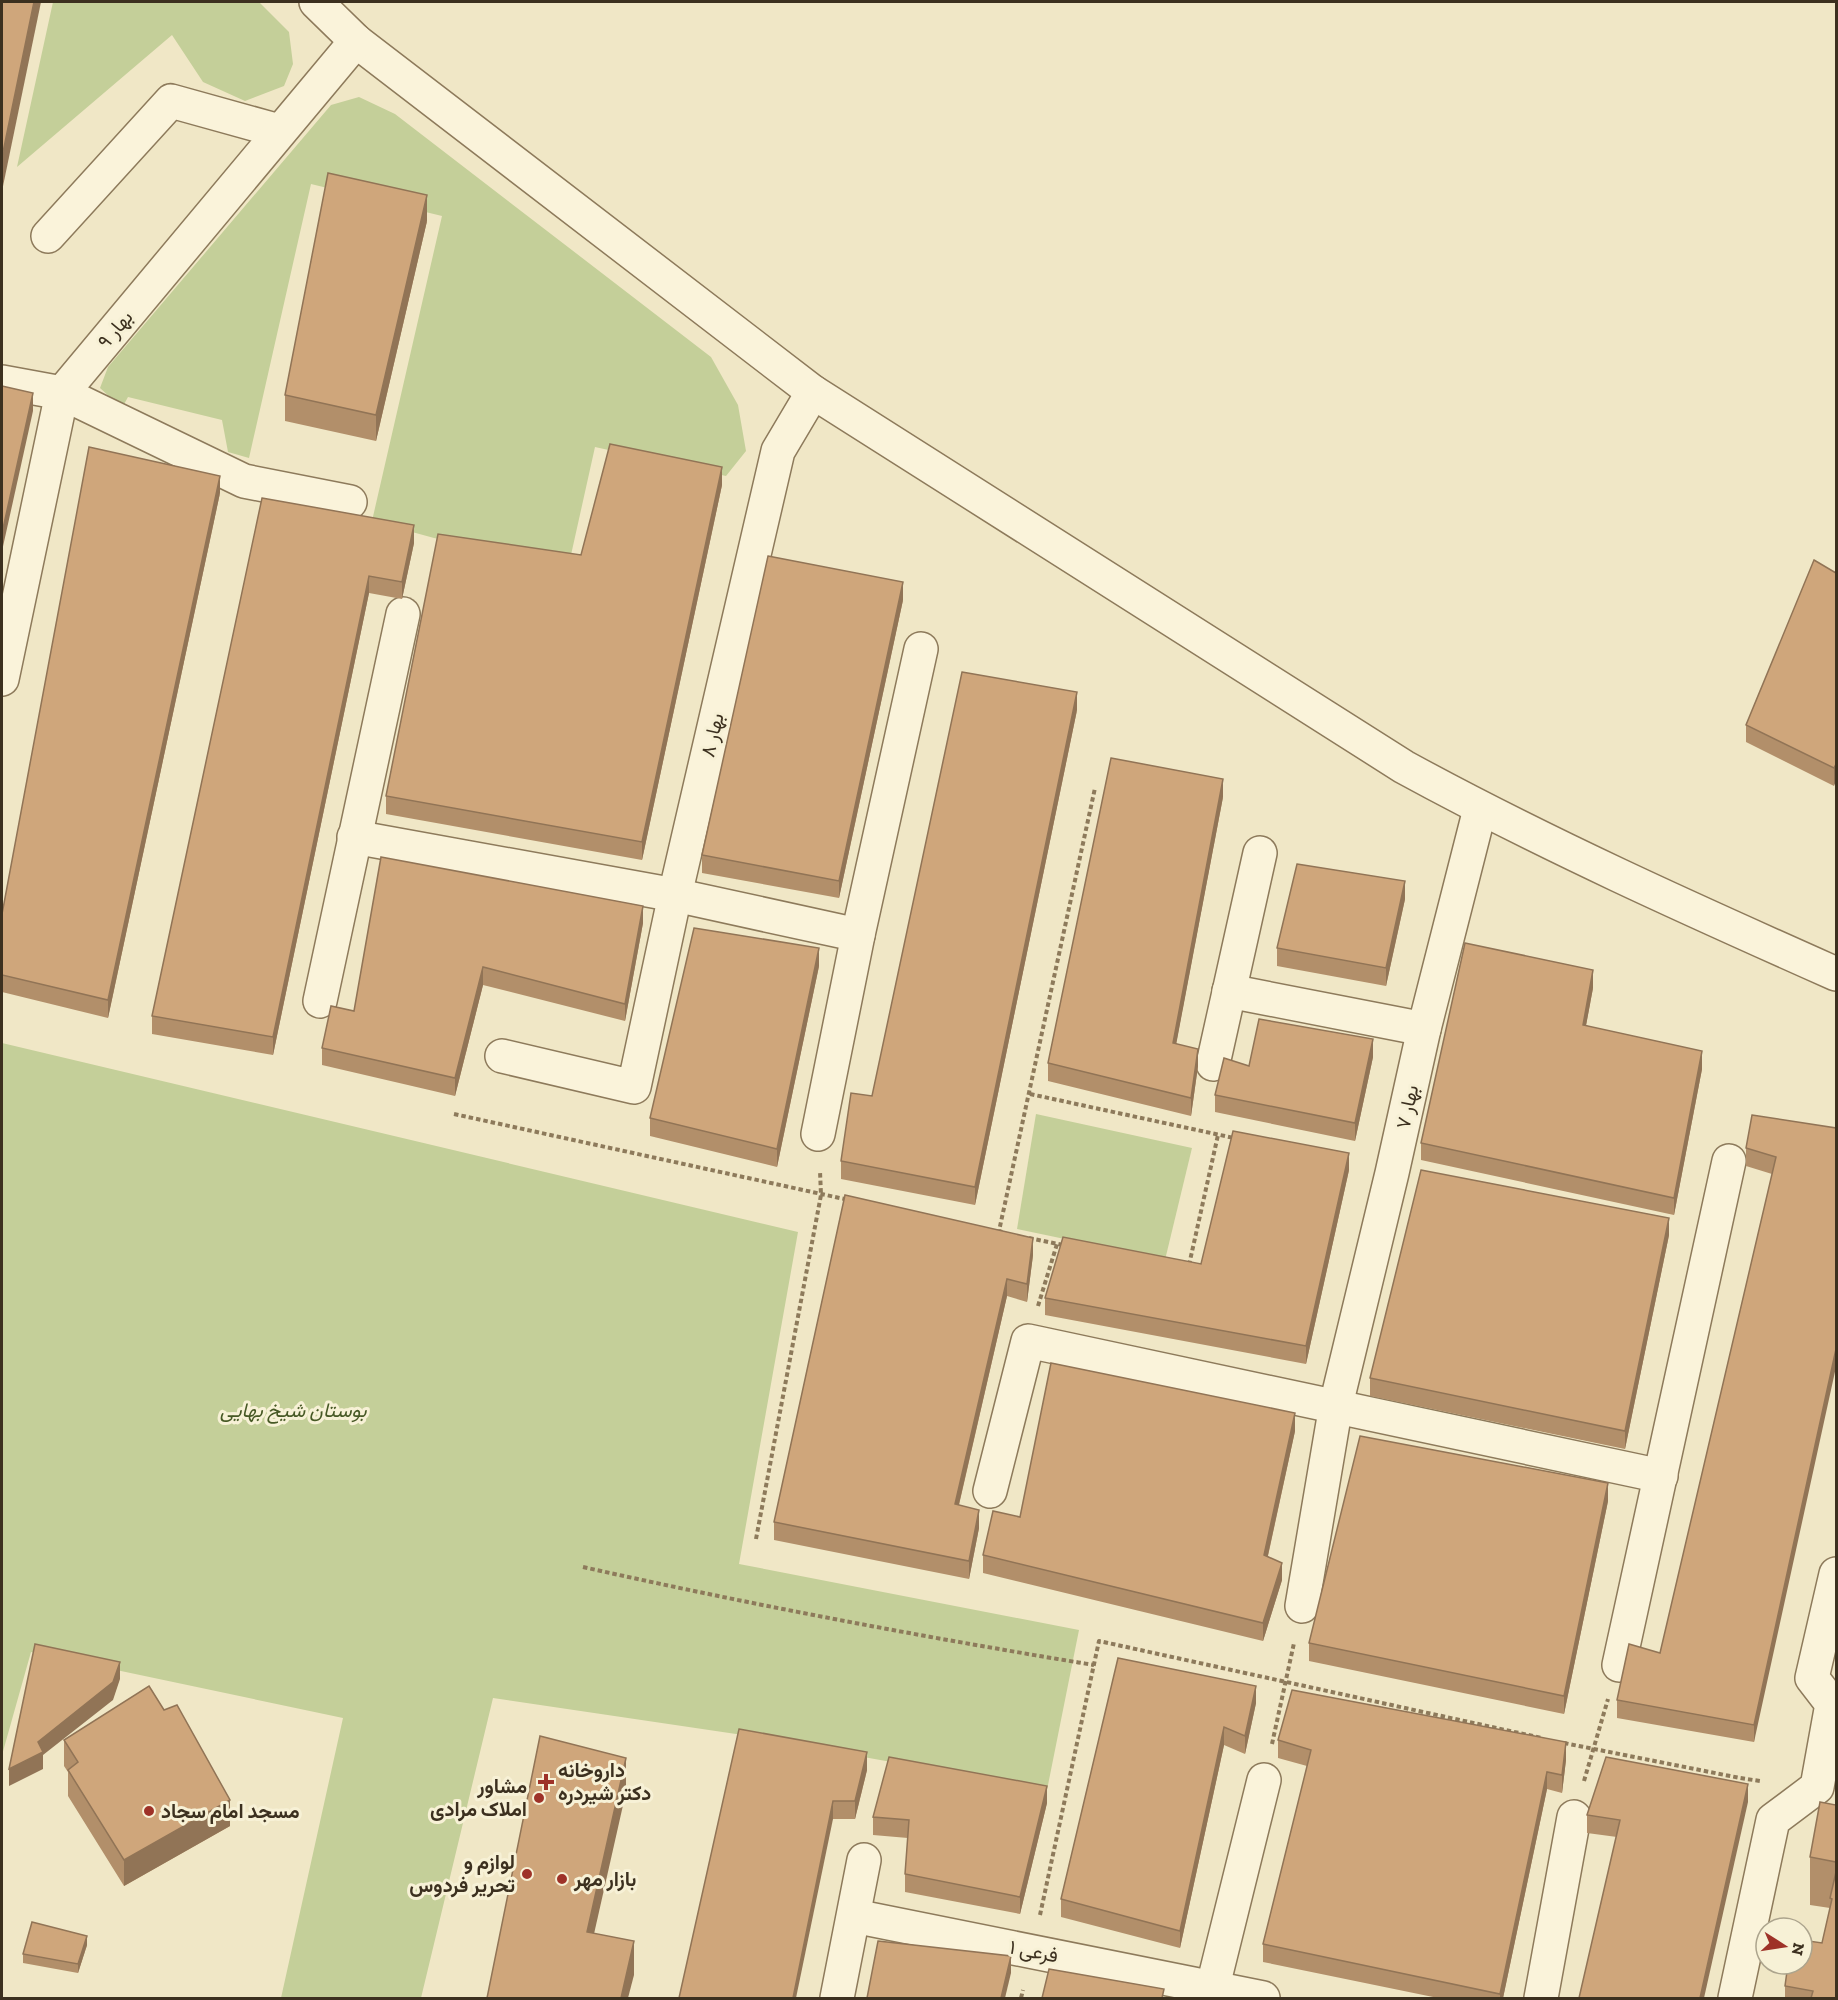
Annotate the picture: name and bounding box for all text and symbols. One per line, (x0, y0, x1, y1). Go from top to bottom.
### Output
street label: بهار ۹ (92, 305, 138, 353)
street label: بهار ۸ (695, 711, 730, 759)
street label: بهار ۷ (1391, 1083, 1424, 1131)
park label: بوستان شیخ بهایی (220, 1398, 367, 1424)
place label: داروخانه دکتر شیردره (558, 1758, 651, 1806)
place label: مشاور املاک مرادی (430, 1774, 527, 1822)
marker: داروخانه دکتر شیردره (539, 1775, 553, 1789)
marker: مشاور املاک مرادی (532, 1791, 546, 1805)
place label: مسجد امام سجاد (161, 1799, 300, 1824)
marker: مسجد امام سجاد (142, 1804, 156, 1818)
place label: لوازم و تحریر فردوس (409, 1850, 515, 1898)
marker: لوازم و تحریر فردوس (520, 1867, 534, 1881)
place label: بازار مهر (573, 1867, 636, 1892)
marker: بازار مهر (555, 1872, 569, 1886)
north arrow (1754, 1916, 1814, 1976)
street label: فرعی ۱ (1007, 1935, 1060, 1968)
text: N (1788, 1941, 1809, 1957)

